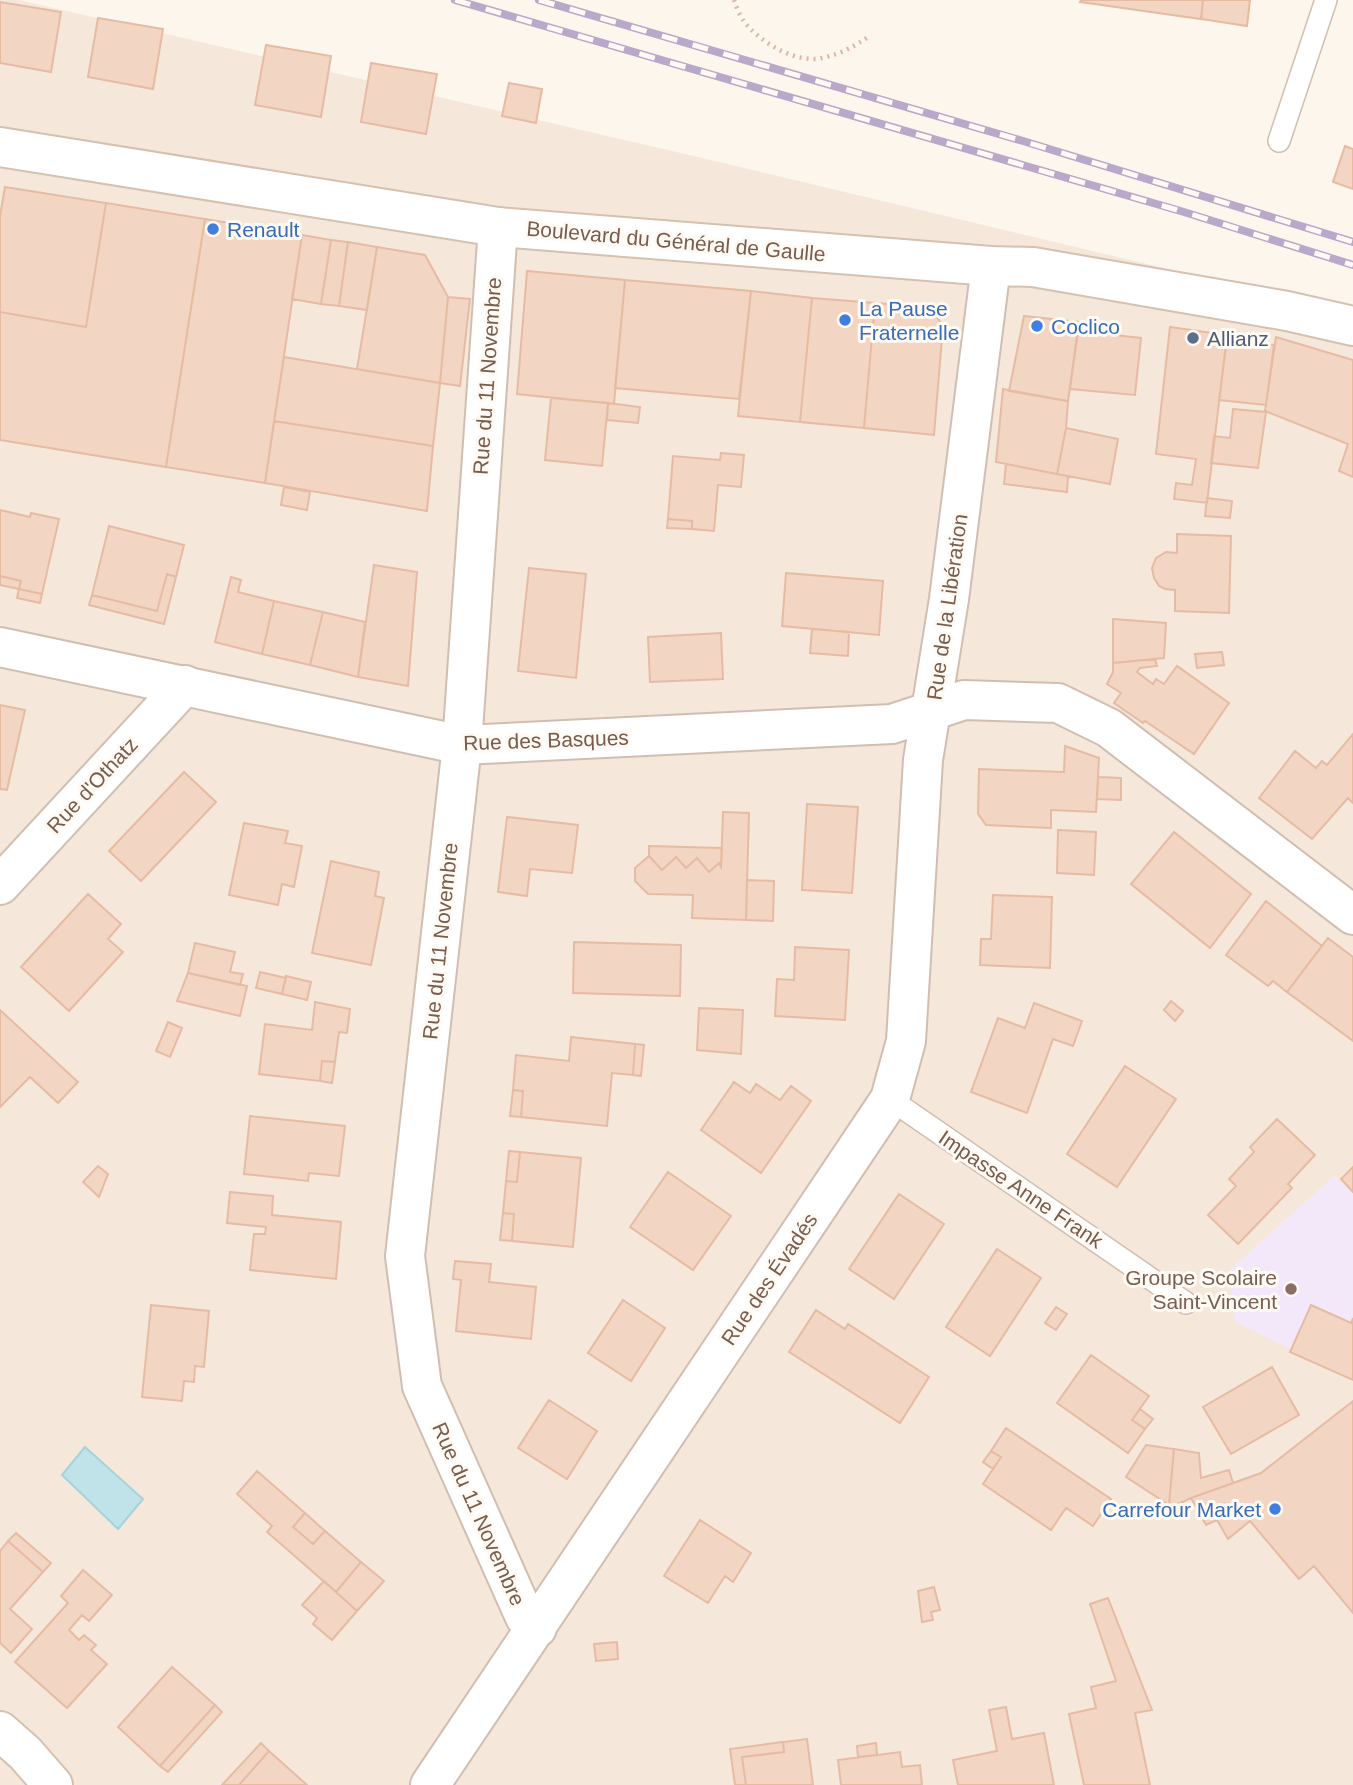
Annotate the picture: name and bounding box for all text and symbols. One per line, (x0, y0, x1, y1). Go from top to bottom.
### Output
street label: Boulevard du Général de Gaulle (526, 216, 826, 266)
place label: Renault (227, 218, 300, 241)
marker: Renault (205, 221, 221, 237)
street label: Rue du 11 Novembre (469, 276, 505, 476)
place label: La Pause Fraternelle (859, 297, 959, 344)
marker: La Pause Fraternelle (837, 312, 853, 328)
place label: Coclico (1051, 315, 1120, 338)
marker: Coclico (1029, 318, 1045, 334)
place label: Allianz (1207, 327, 1269, 350)
marker: Allianz (1185, 330, 1201, 346)
street label: Rue de la Libération (923, 512, 971, 702)
street label: Rue des Basques (463, 726, 629, 754)
street label: Rue d'Othatz (42, 733, 142, 837)
street label: Rue du 11 Novembre (418, 841, 462, 1041)
street label: Impasse Anne Frank (935, 1126, 1108, 1253)
street label: Rue des Évadés (716, 1209, 822, 1349)
place label: Groupe Scolaire Saint-Vincent (1125, 1266, 1277, 1313)
marker: Groupe Scolaire Saint-Vincent (1283, 1281, 1299, 1297)
street label: Rue du 11 Novembre (428, 1419, 530, 1609)
place label: Carrefour Market (1102, 1498, 1261, 1521)
marker: Carrefour Market (1267, 1501, 1283, 1517)

